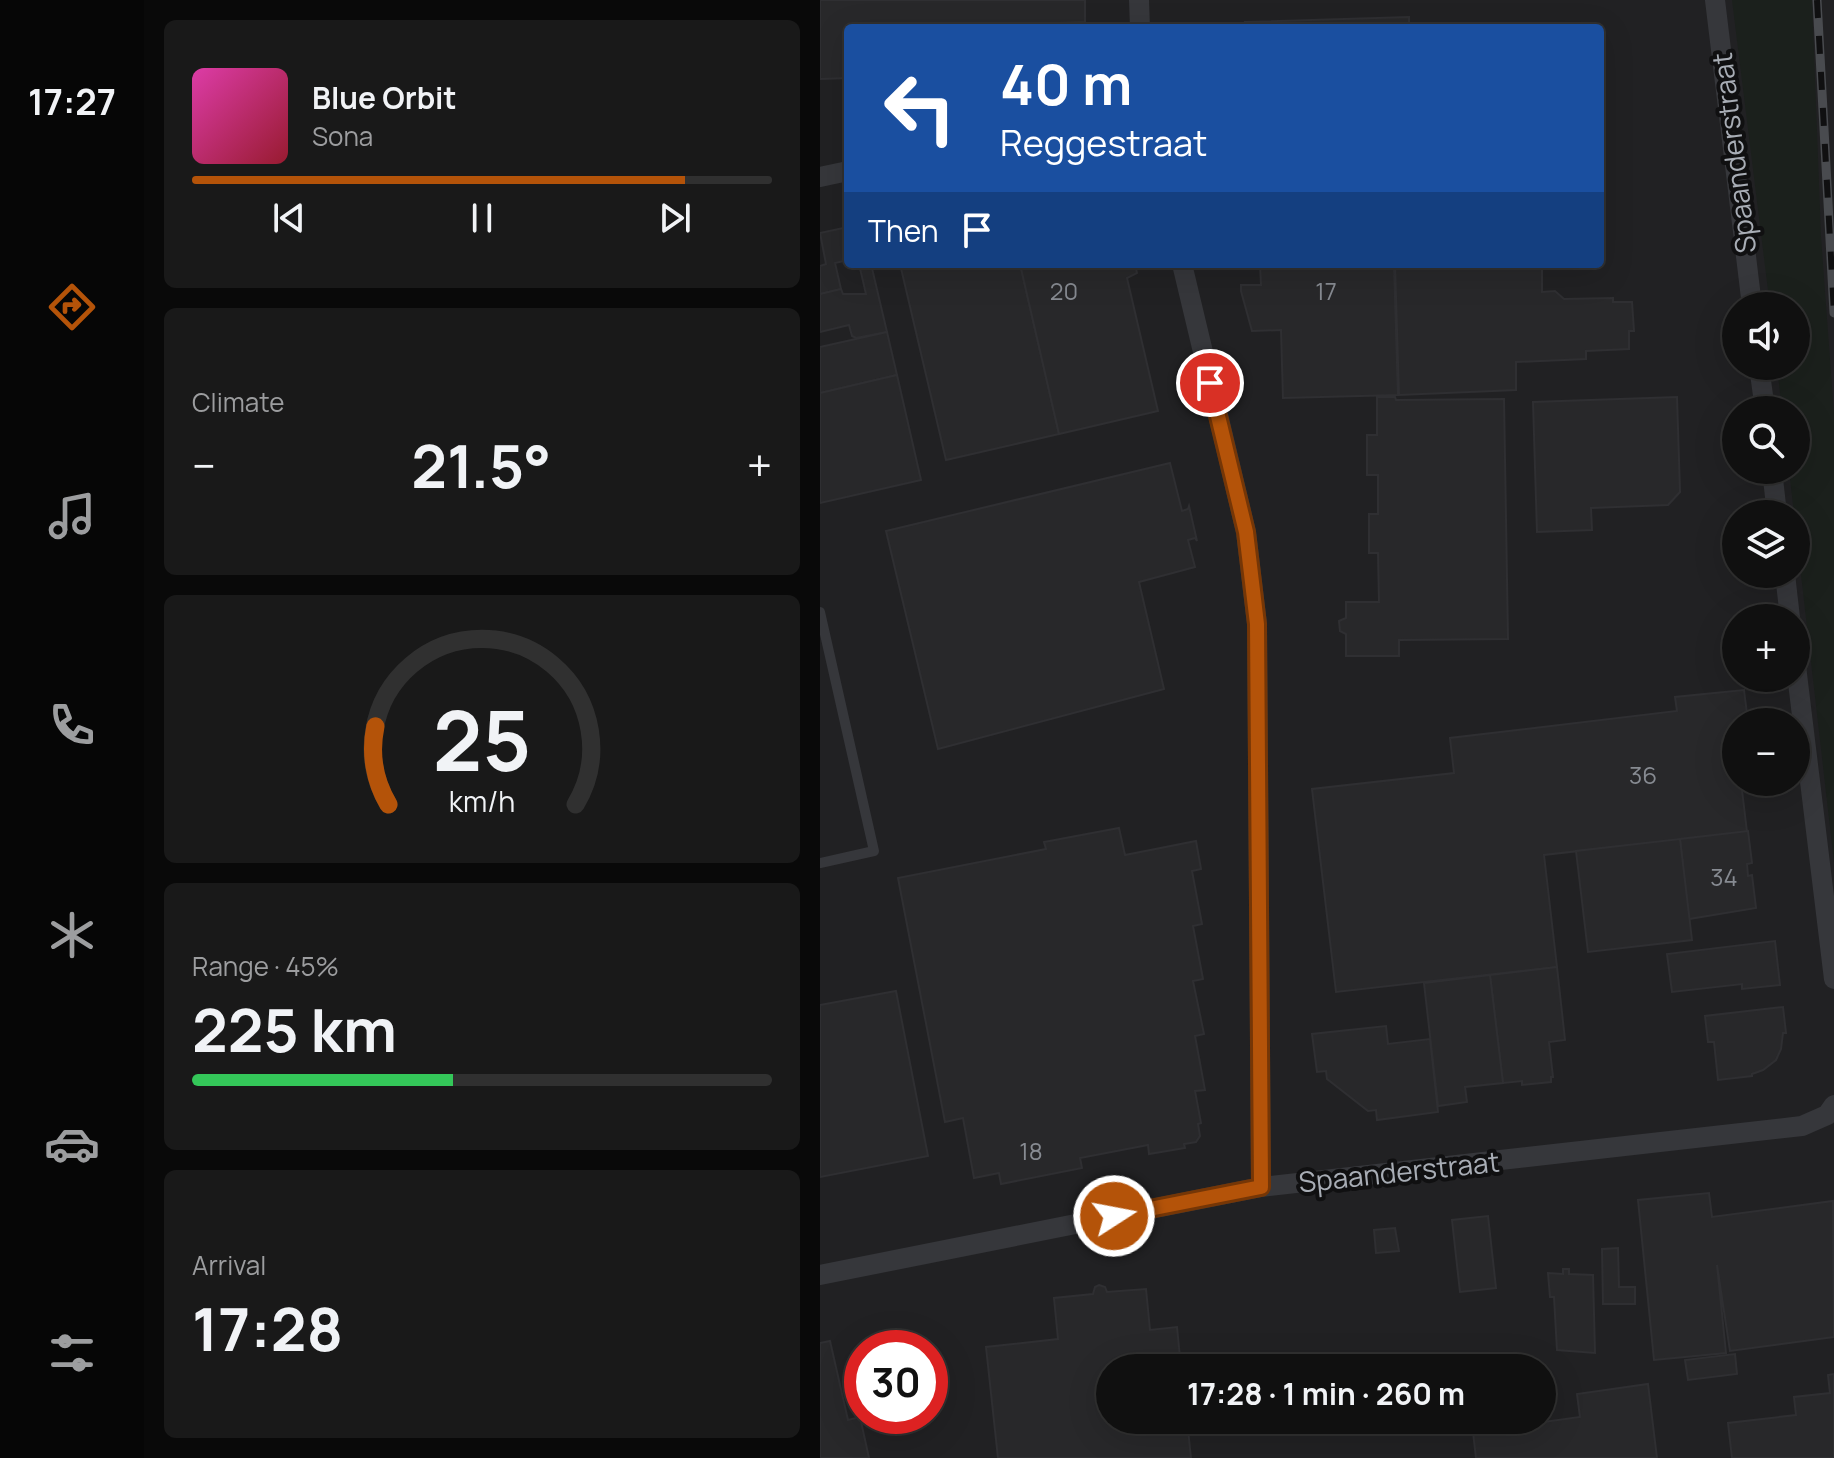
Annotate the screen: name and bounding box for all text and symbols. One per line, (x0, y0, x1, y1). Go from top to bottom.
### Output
text: 40 m (1000, 45, 1132, 122)
street label: Spaanderstraat (1702, 51, 1764, 256)
icon: left (868, 56, 972, 160)
text: 17:27 (28, 77, 116, 126)
text: Blue Orbit (312, 77, 457, 118)
text: Sona (312, 118, 373, 154)
text: Reggestraat (1000, 118, 1207, 167)
icon: previous (267, 196, 311, 240)
icon: pause (460, 196, 504, 240)
icon: next (653, 196, 697, 240)
icon: arrive (955, 208, 999, 252)
text: Then (868, 210, 939, 251)
house number: 20 (1050, 274, 1078, 307)
house number: 17 (1315, 274, 1337, 307)
icon: directions (44, 279, 100, 335)
map controls (1722, 292, 1810, 796)
button: sound (1722, 292, 1810, 380)
pin (1176, 349, 1244, 417)
icon: arrive (1188, 361, 1232, 405)
text: Climate (192, 384, 284, 420)
button: search (1722, 396, 1810, 484)
text: 21.5° (411, 424, 551, 506)
text: − (192, 435, 216, 495)
text: + (747, 435, 772, 495)
icon: music (44, 488, 100, 544)
button: layers (1722, 500, 1810, 588)
button: + (1722, 604, 1810, 692)
text: 25 (433, 682, 531, 796)
icon: phone (44, 697, 100, 753)
button: − (1722, 708, 1810, 796)
house number: 36 (1629, 758, 1657, 791)
text: km/h (449, 782, 515, 821)
house number: 34 (1710, 860, 1738, 893)
icon: climate (44, 907, 100, 963)
text: Range · 45% (192, 948, 339, 984)
text: 225 km (192, 988, 397, 1070)
icon: car (44, 1116, 100, 1172)
house number: 18 (1019, 1134, 1043, 1167)
street label: Spaanderstraat (1297, 1142, 1501, 1200)
position arrow (1072, 1174, 1156, 1258)
text: Arrival (192, 1247, 266, 1283)
text: 17:28 (192, 1287, 343, 1369)
icon: filters (44, 1325, 100, 1381)
speed limit sign: 30 (844, 1330, 948, 1434)
text: 17:28 · 1 min · 260 m (1187, 1373, 1465, 1414)

